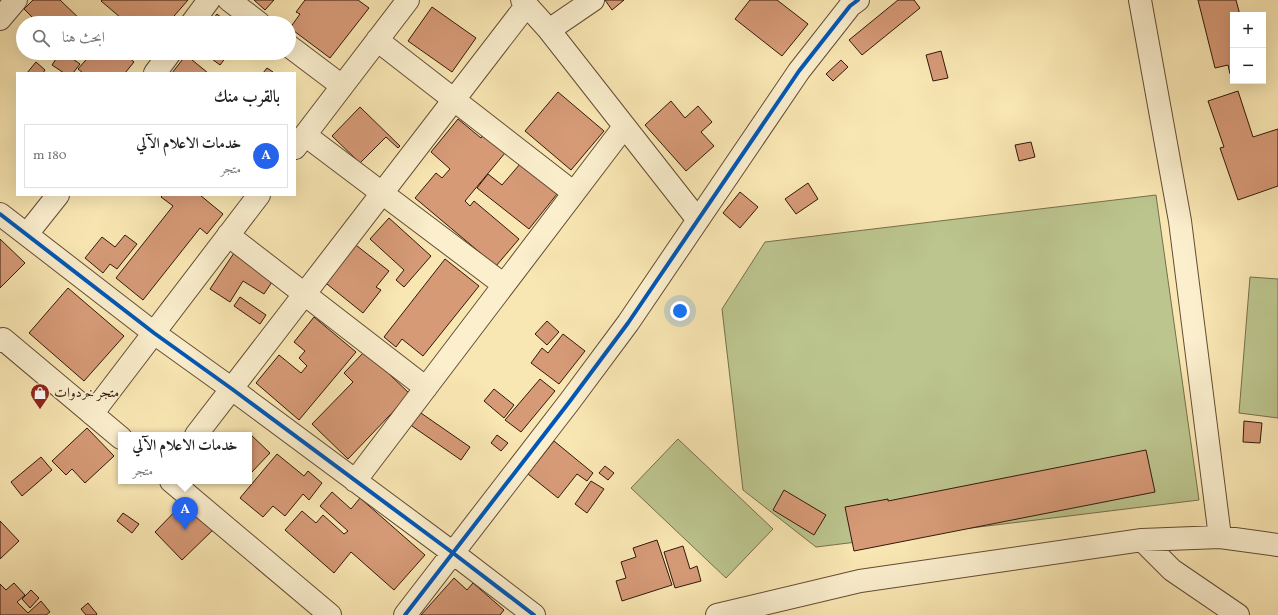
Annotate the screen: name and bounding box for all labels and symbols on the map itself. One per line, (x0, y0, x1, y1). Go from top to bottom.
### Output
your location (670, 301, 690, 321)
shop icon: متجر خردوات (29, 382, 51, 410)
place label: متجر خردوات (54, 384, 119, 403)
pin: A (172, 497, 198, 530)

